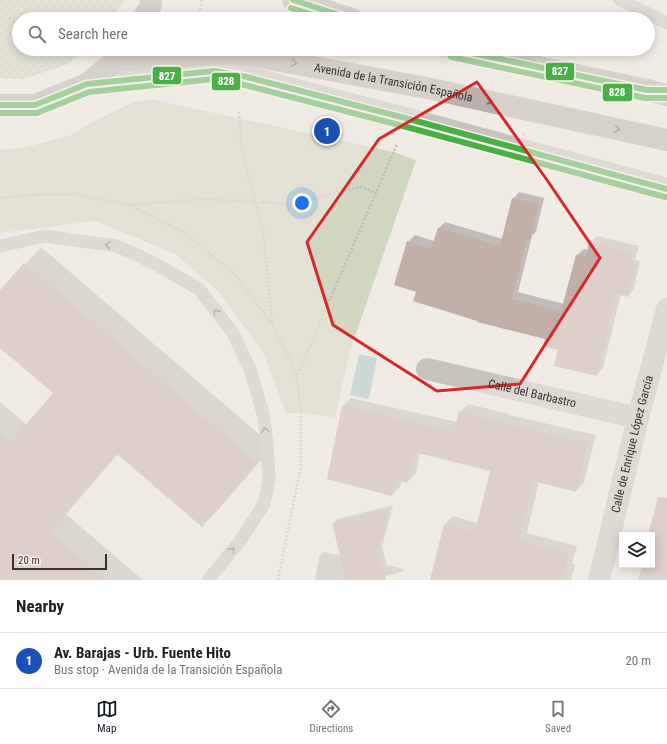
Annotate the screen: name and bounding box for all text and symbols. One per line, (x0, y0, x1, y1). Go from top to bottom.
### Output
search box (12, 12, 655, 56)
icon: search (26, 23, 48, 45)
text: Search here (58, 25, 128, 43)
one-way arrow (291, 58, 297, 67)
street label: Avenida de la Transición Española (313, 60, 474, 105)
line badge: 827 (545, 62, 575, 81)
text: 827 (552, 65, 569, 78)
line badge: 827 (152, 66, 182, 85)
text: 827 (159, 70, 176, 83)
line badge: 828 (211, 72, 241, 91)
text: 828 (218, 75, 235, 88)
line badge: 828 (602, 83, 633, 102)
text: 828 (609, 86, 626, 99)
one-way arrow (487, 97, 494, 105)
pin: 1 (314, 116, 340, 146)
one-way arrow (614, 124, 621, 132)
your location (292, 193, 312, 213)
one-way arrow (105, 241, 111, 250)
one-way arrow (214, 309, 221, 316)
street label: Calle de Enrique López García (608, 374, 656, 514)
street label: Calle del Barbastro (487, 376, 578, 410)
one-way arrow (261, 427, 270, 433)
map controls (619, 532, 655, 568)
button: layers (619, 532, 655, 568)
one-way arrow (228, 547, 235, 554)
scale bar (12, 552, 107, 571)
text: 20 m (18, 554, 40, 567)
text: Nearby (16, 596, 64, 616)
text: Av. Barajas - Urb. Fuente Hito (54, 644, 231, 662)
text: 1 (26, 653, 32, 668)
text: 20 m (625, 653, 651, 668)
text: Bus stop · Avenida de la Transición Española (54, 662, 282, 677)
tab: Map (96, 698, 118, 735)
tab: Directions (309, 698, 353, 735)
tab: Saved (545, 698, 571, 735)

